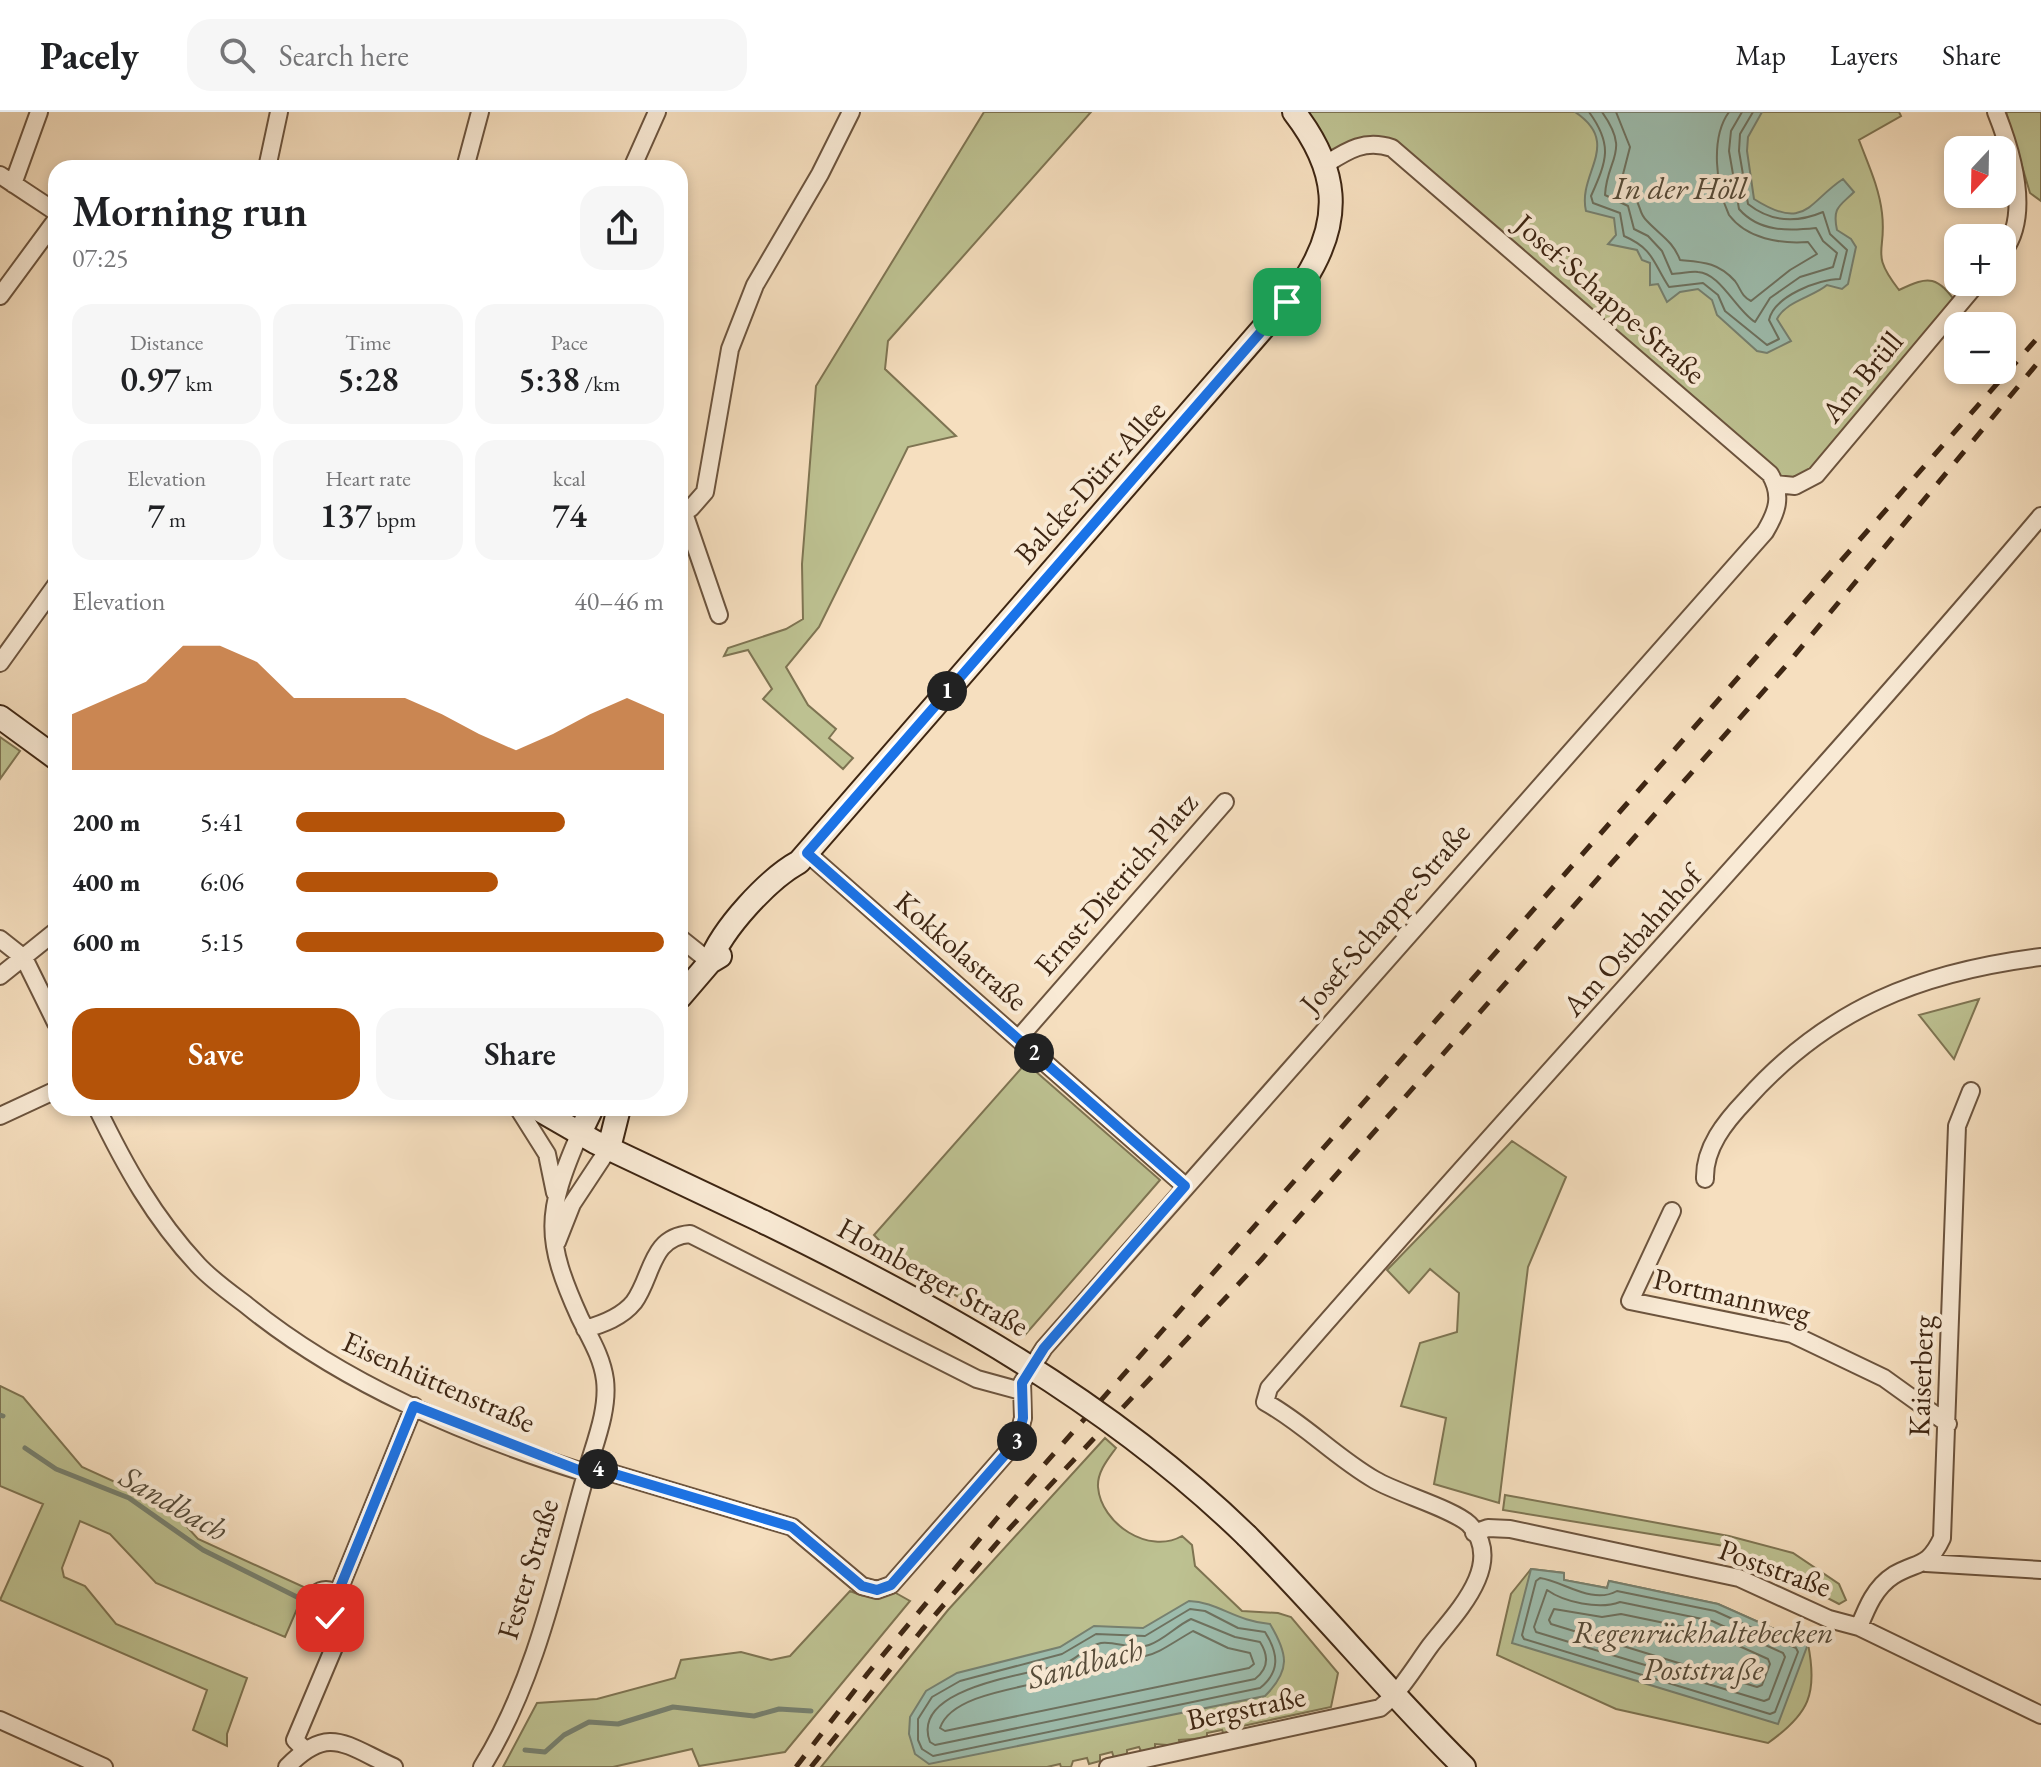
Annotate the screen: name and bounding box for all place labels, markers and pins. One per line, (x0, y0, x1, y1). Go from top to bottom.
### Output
pin (1253, 268, 1321, 336)
pin: 1 (927, 671, 967, 711)
pin: 2 (1014, 1033, 1054, 1073)
pin: 3 (997, 1421, 1037, 1461)
pin: 4 (578, 1449, 618, 1489)
pin (296, 1584, 364, 1652)

